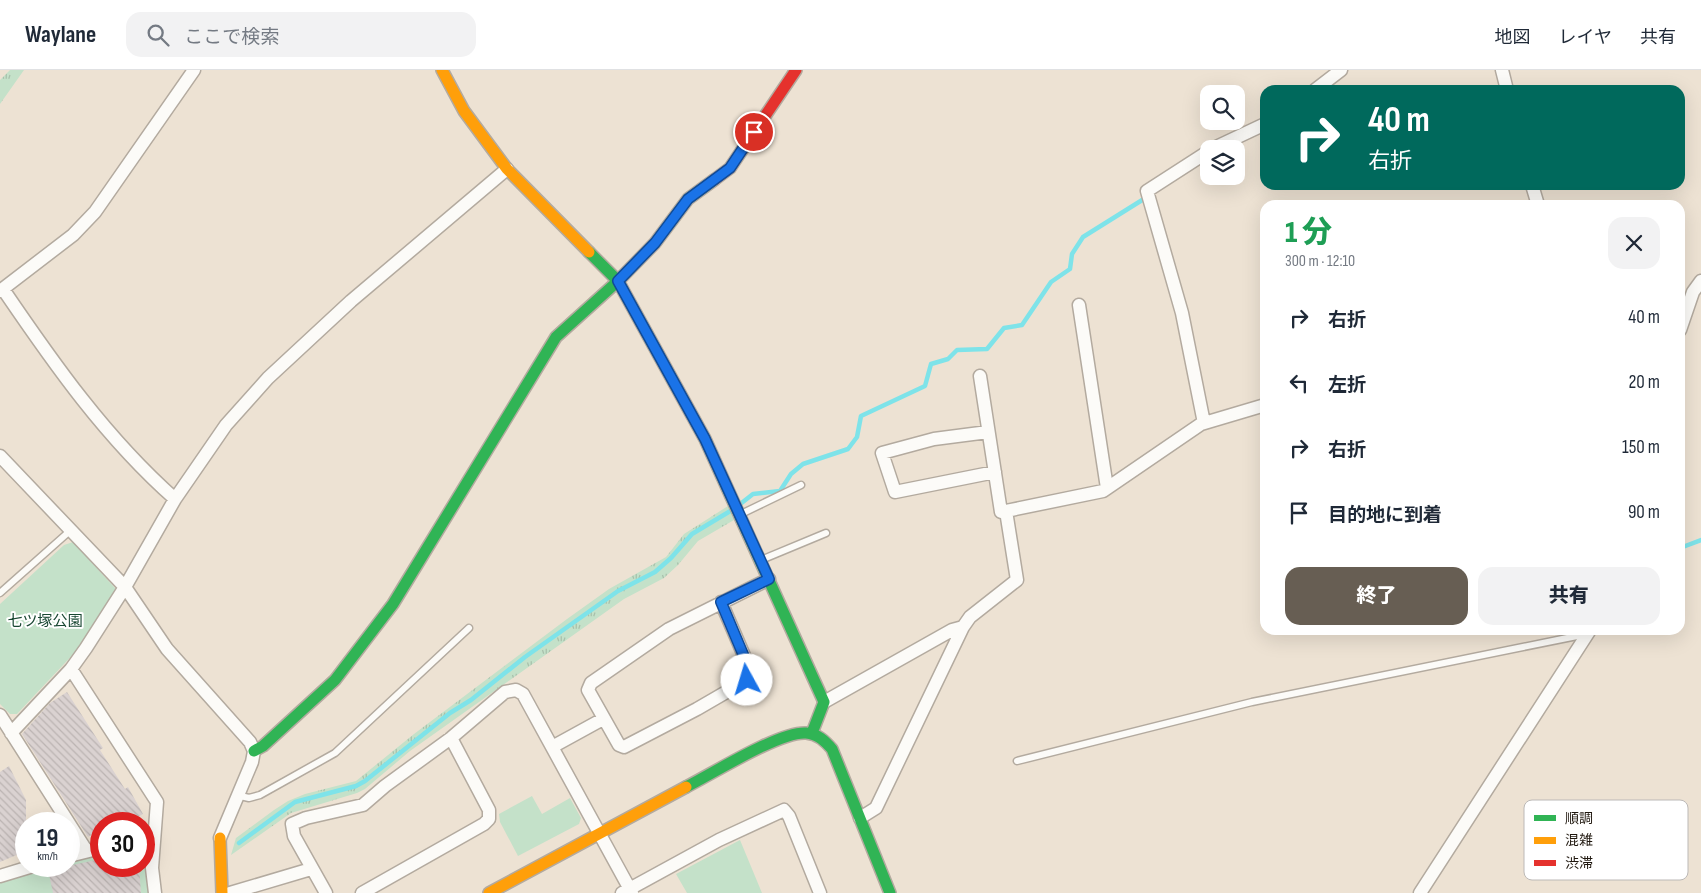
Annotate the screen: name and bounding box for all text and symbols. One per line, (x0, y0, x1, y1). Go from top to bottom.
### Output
search box (126, 12, 476, 57)
text: Waylane (25, 20, 96, 49)
icon: search (144, 21, 172, 49)
text: ここで検索 (184, 26, 279, 49)
text: 地図 (1495, 27, 1531, 48)
text: レイヤ (1559, 27, 1612, 48)
text: 共有 (1640, 27, 1676, 48)
map controls (1200, 85, 1245, 185)
button: search (1200, 85, 1245, 130)
text: 40 m (1368, 99, 1430, 142)
icon: right (1285, 105, 1350, 170)
pin (733, 111, 775, 153)
icon: arrive (740, 118, 768, 146)
button: layers (1200, 140, 1245, 185)
text: 右折 (1368, 148, 1412, 175)
text: 1 分 (1285, 215, 1332, 251)
button: close (1608, 217, 1660, 269)
text: 300 m · 12:10 (1285, 252, 1355, 271)
icon: right (1285, 304, 1313, 332)
text: 40 m (1628, 306, 1660, 329)
text: 右折 (1328, 309, 1366, 332)
icon: left (1285, 369, 1313, 397)
text: 20 m (1628, 371, 1660, 394)
text: 左折 (1328, 374, 1366, 397)
icon: right (1285, 434, 1313, 462)
text: 150 m (1622, 436, 1660, 459)
text: 右折 (1328, 439, 1366, 462)
icon: arrive (1285, 499, 1313, 527)
text: 90 m (1628, 501, 1660, 524)
text: 目的地に到着 (1328, 504, 1442, 527)
button: 終了 (1285, 567, 1468, 625)
button: 共有 (1478, 567, 1660, 625)
park label: 七ツ塚公園 (7, 612, 83, 631)
position arrow (720, 653, 772, 705)
legend (1524, 800, 1688, 880)
text: 順調 (1565, 810, 1593, 827)
speed limit sign: 30 (90, 812, 155, 877)
text: 19 (37, 823, 58, 854)
text: 混雑 (1565, 832, 1593, 849)
text: km/h (37, 849, 58, 864)
text: 渋滞 (1565, 855, 1593, 872)

